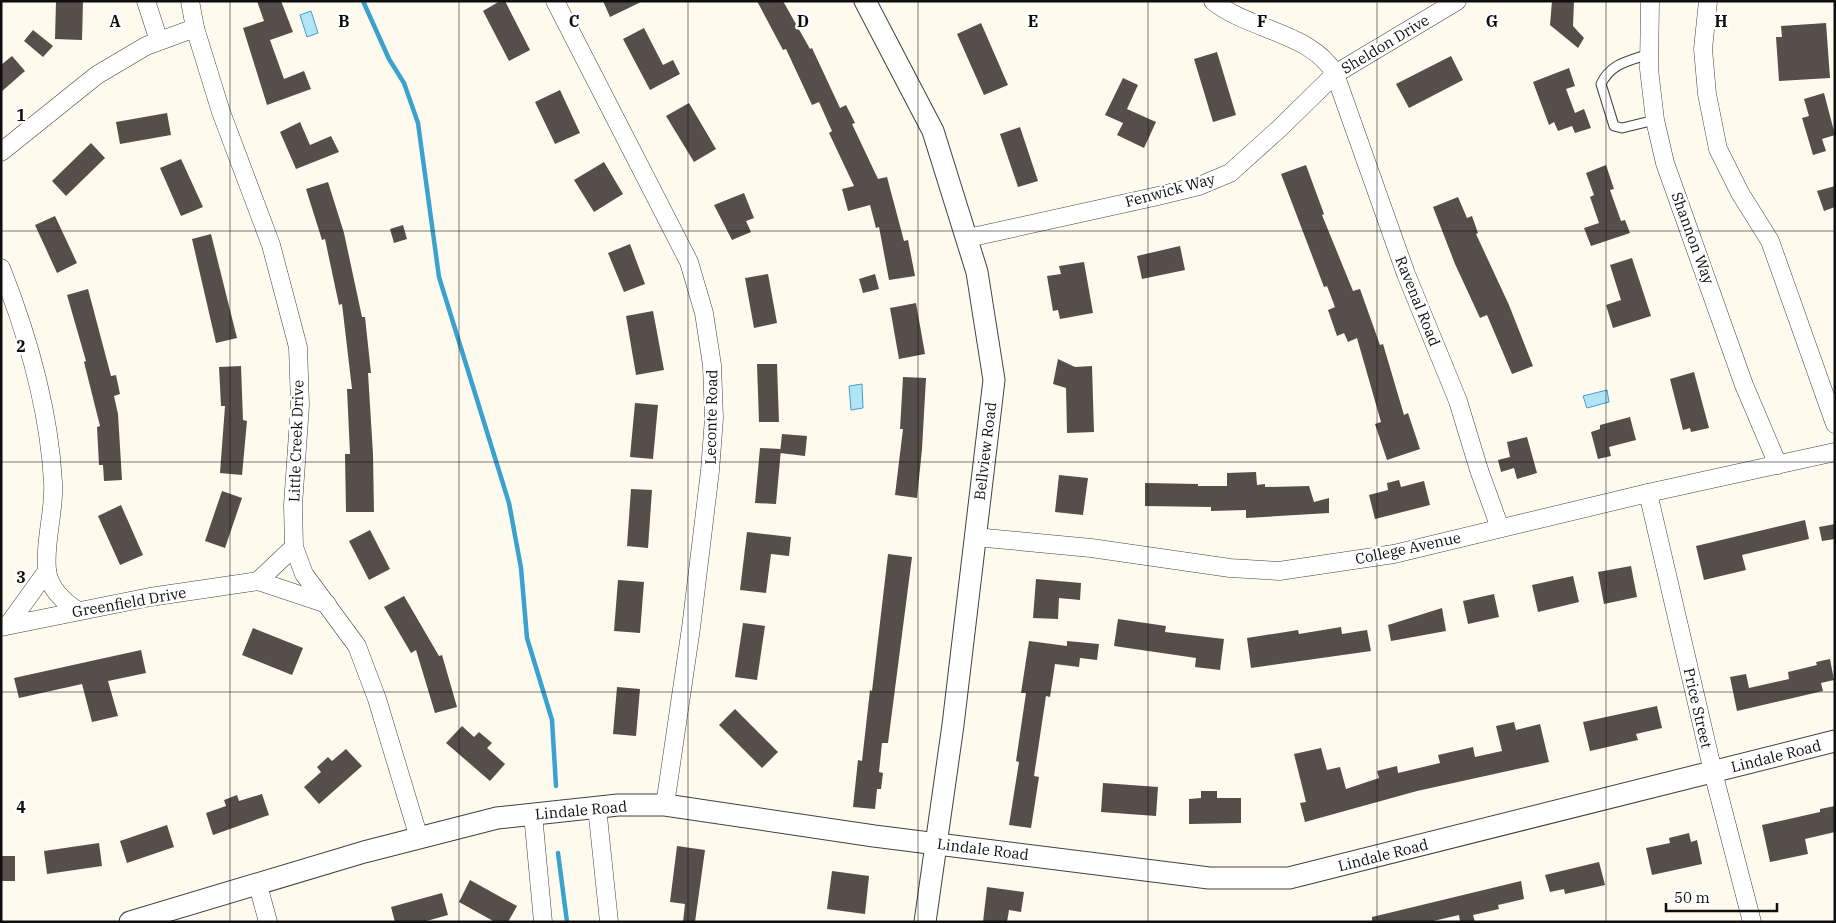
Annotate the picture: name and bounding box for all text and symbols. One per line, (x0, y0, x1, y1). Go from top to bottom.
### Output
street label: Sheldon Drive (1338, 10, 1432, 78)
text: A (109, 11, 121, 31)
text: B (338, 11, 350, 31)
text: C (569, 11, 579, 31)
text: D (797, 11, 809, 31)
text: E (1028, 11, 1038, 31)
text: F (1257, 11, 1267, 31)
text: G (1486, 11, 1498, 31)
text: H (1715, 11, 1728, 31)
text: 1 (16, 105, 26, 125)
street label: Fenwick Way (1123, 169, 1217, 211)
street label: Shannon Way (1668, 189, 1718, 287)
street label: Ravenal Road (1391, 253, 1445, 349)
text: 2 (16, 336, 26, 356)
street label: Leconte Road (701, 369, 721, 465)
street label: Little Creek Drive (284, 379, 308, 503)
street label: Bellview Road (970, 401, 1000, 501)
street label: College Avenue (1353, 528, 1463, 568)
text: 3 (16, 567, 26, 587)
street label: Greenfield Drive (70, 583, 188, 621)
street label: Price Street (1680, 666, 1716, 750)
street label: Lindale Road (1729, 736, 1823, 776)
text: 4 (16, 797, 26, 817)
street label: Lindale Road (534, 797, 628, 823)
street label: Lindale Road (936, 834, 1030, 864)
street label: Lindale Road (1336, 835, 1430, 875)
scale bar (1666, 880, 1777, 912)
text: 50 m (1674, 888, 1710, 907)

